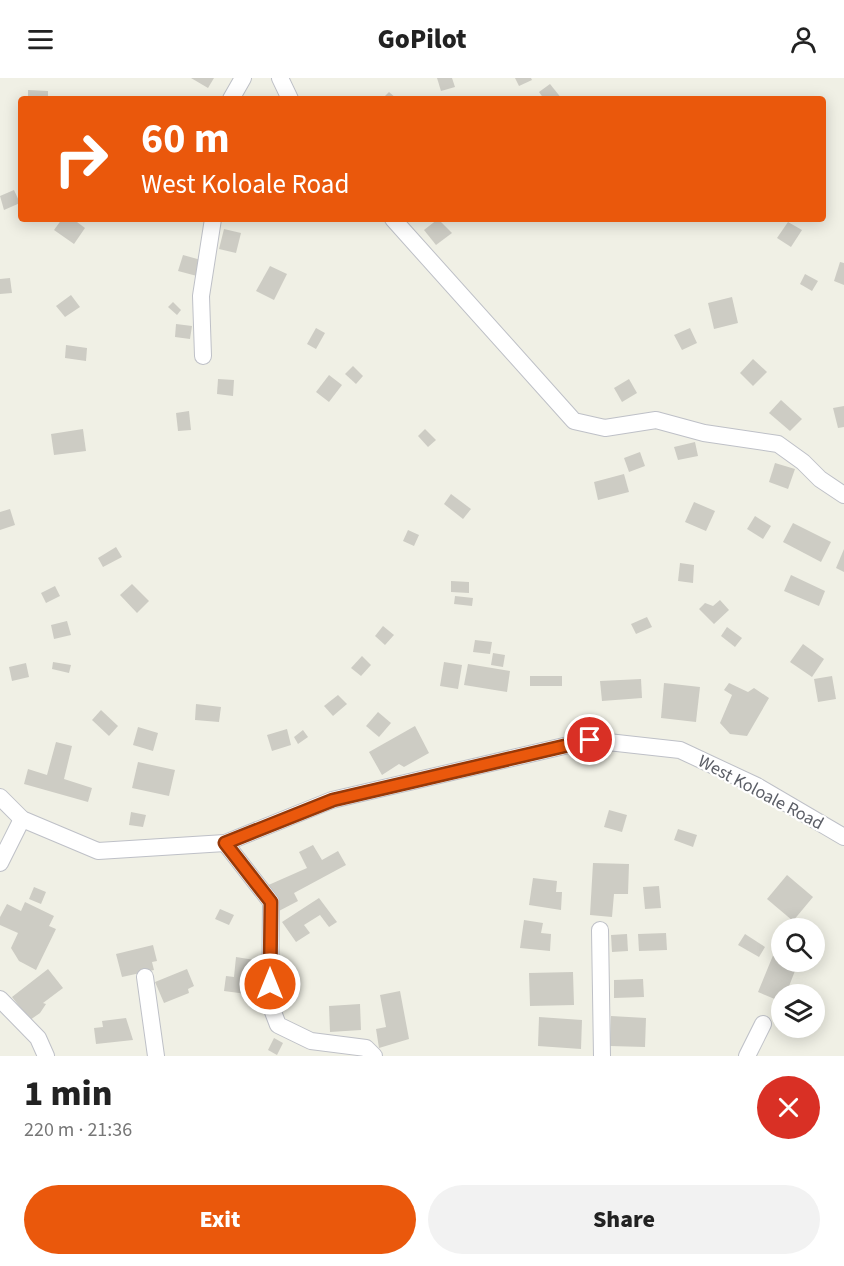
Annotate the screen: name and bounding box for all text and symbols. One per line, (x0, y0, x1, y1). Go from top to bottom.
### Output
text: GoPilot (377, 20, 467, 59)
icon: menu (24, 23, 57, 56)
icon: person (787, 23, 820, 56)
text: 60 m (141, 109, 230, 169)
icon: right (42, 120, 120, 198)
text: West Koloale Road (141, 165, 349, 204)
pin (564, 714, 615, 765)
icon: arrive (573, 723, 606, 756)
street label: West Koloale Road (694, 749, 828, 836)
map controls (771, 918, 825, 1038)
button: search (771, 918, 825, 972)
position arrow (238, 952, 302, 1016)
button: layers (771, 984, 825, 1038)
text: 1 min (24, 1068, 112, 1119)
button: close (757, 1076, 820, 1139)
text: 220 m · 21:36 (24, 1116, 132, 1144)
button: Exit (24, 1185, 416, 1254)
button: Share (428, 1185, 820, 1254)

